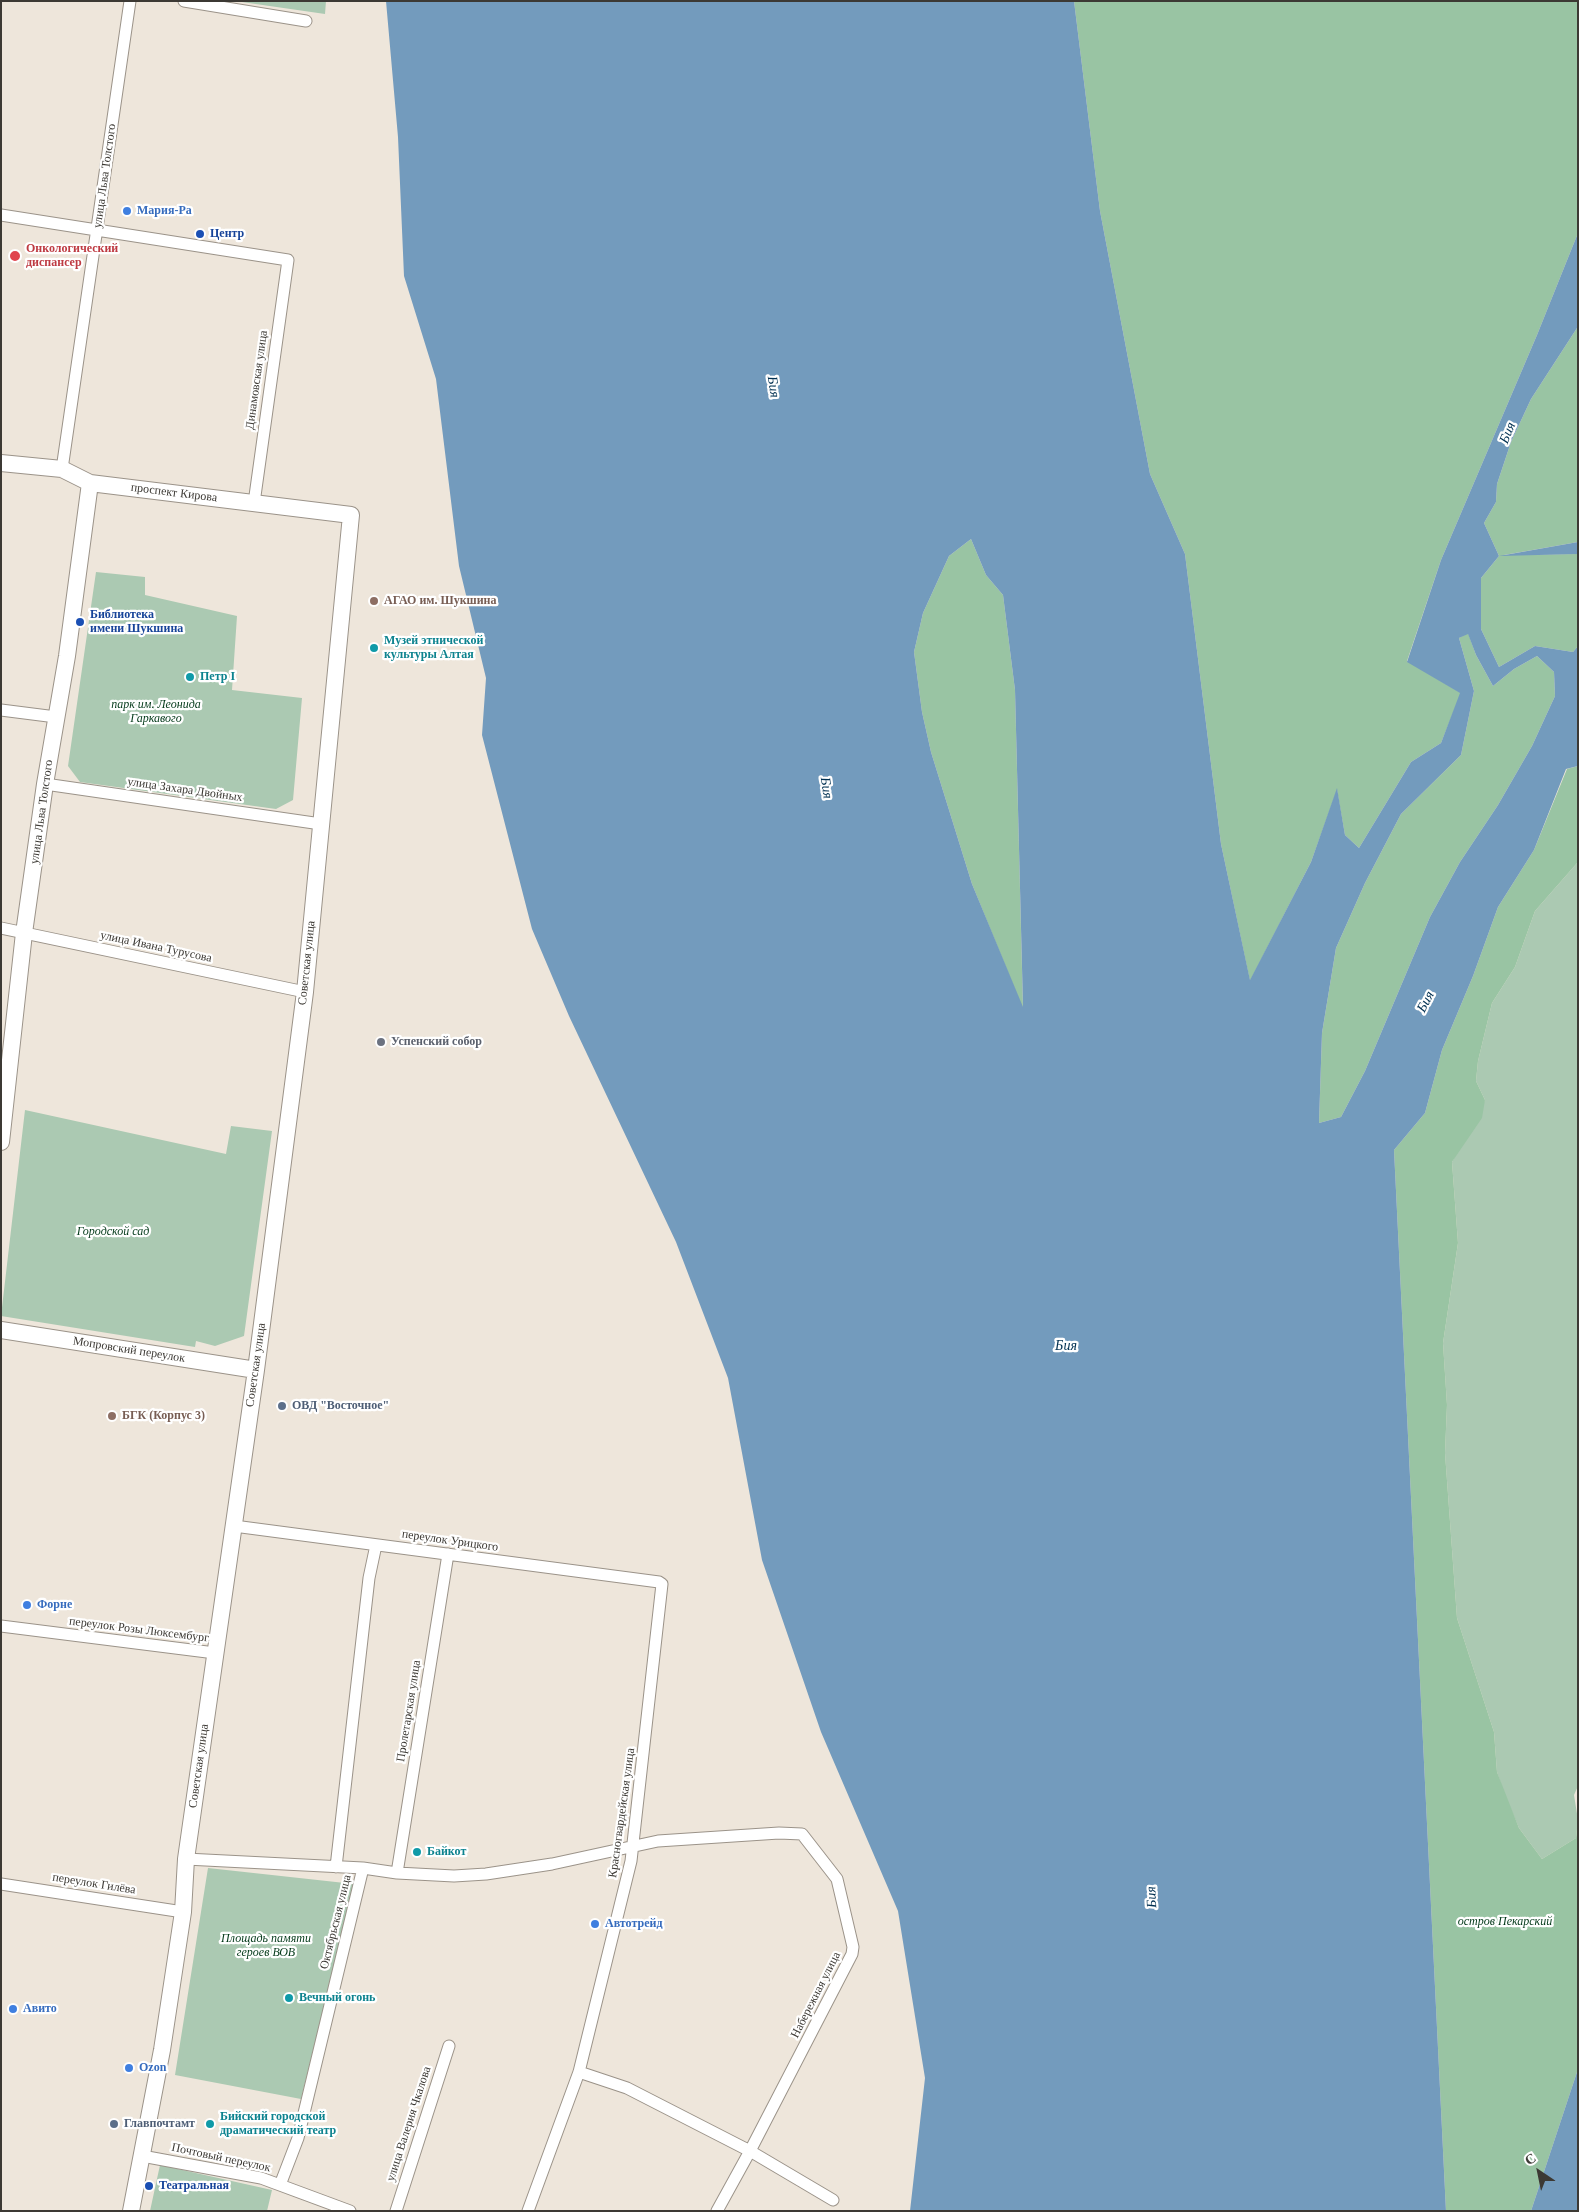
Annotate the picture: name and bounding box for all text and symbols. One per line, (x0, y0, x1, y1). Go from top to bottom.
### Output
street label: улица Льва Толстого (91, 123, 119, 229)
place label: Мария-Ра (137, 204, 192, 218)
marker: Мария-Ра (121, 205, 133, 217)
place label: Центр (210, 227, 244, 241)
marker: Центр (194, 228, 206, 240)
place label: Онкологический диспансер (26, 242, 118, 270)
marker: Онкологический диспансер (8, 249, 22, 263)
street label: Динамовская улица (243, 329, 271, 431)
water label: Бия (763, 375, 783, 399)
water label: Бия (1496, 420, 1520, 446)
street label: проспект Кирова (130, 481, 218, 505)
place label: АГАО им. Шукшина (384, 594, 497, 608)
marker: АГАО им. Шукшина (368, 595, 380, 607)
place label: Библиотека имени Шукшина (90, 608, 183, 636)
marker: Библиотека имени Шукшина (74, 616, 86, 628)
place label: Музей этнической культуры Алтая (384, 634, 483, 662)
marker: Музей этнической культуры Алтая (368, 642, 380, 654)
place label: Петр I (200, 670, 235, 684)
marker: Петр I (184, 671, 196, 683)
park label: парк им. Леонида Гаркавого (111, 698, 201, 726)
street label: улица Льва Толстого (28, 759, 56, 865)
street label: улица Захара Двойных (126, 775, 244, 805)
water label: Бия (816, 776, 836, 800)
street label: Советская улица (295, 920, 319, 1006)
street label: улица Ивана Турусова (99, 928, 213, 966)
water label: Бия (1413, 988, 1439, 1016)
place label: Успенский собор (391, 1035, 482, 1049)
marker: Успенский собор (375, 1036, 387, 1048)
park label: Городской сад (77, 1225, 149, 1239)
street label: Советская улица (243, 1322, 269, 1408)
street label: Мопровский переулок (72, 1334, 186, 1366)
water label: Бия (1055, 1338, 1077, 1354)
place label: ОВД "Восточное" (292, 1399, 389, 1413)
marker: ОВД "Восточное" (276, 1400, 288, 1412)
place label: БГК (Корпус 3) (122, 1409, 205, 1423)
marker: БГК (Корпус 3) (106, 1410, 118, 1422)
street label: переулок Урицкого (401, 1527, 499, 1555)
place label: Форне (37, 1598, 72, 1612)
marker: Форне (21, 1599, 33, 1611)
street label: переулок Розы Люксембург (68, 1614, 210, 1646)
street label: Пролетарская улица (394, 1659, 424, 1763)
street label: Советская улица (186, 1723, 212, 1809)
street label: Красногвардейская улица (606, 1747, 638, 1879)
place label: Байкот (427, 1845, 466, 1859)
marker: Байкот (411, 1846, 423, 1858)
street label: переулок Гилёва (51, 1870, 137, 1898)
street label: Октябрьская улица (317, 1873, 355, 1971)
water label: Бия (1143, 1886, 1161, 1908)
park label: остров Пекарский (1458, 1915, 1552, 1929)
place label: Автотрейд (605, 1917, 662, 1931)
marker: Автотрейд (589, 1918, 601, 1930)
park label: Площадь памяти героев ВОВ (221, 1932, 311, 1960)
street label: Набережная улица (788, 1950, 844, 2040)
place label: Вечный огонь (299, 1991, 375, 2005)
marker: Вечный огонь (283, 1992, 295, 2004)
place label: Авито (23, 2002, 57, 2016)
marker: Авито (7, 2003, 19, 2015)
place label: Ozon (139, 2061, 166, 2075)
marker: Ozon (123, 2062, 135, 2074)
street label: улица Валерия Чкалова (384, 2065, 434, 2183)
place label: Бийский городской драматический театр (220, 2110, 336, 2138)
place label: Главпочтамт (124, 2117, 195, 2131)
marker: Главпочтамт (108, 2118, 120, 2130)
marker: Бийский городской драматический театр (204, 2118, 216, 2130)
street label: Почтовый переулок (170, 2140, 272, 2176)
north arrow (1514, 2147, 1564, 2197)
text: С (1522, 2150, 1539, 2168)
place label: Театральная (159, 2179, 229, 2193)
marker: Театральная (143, 2180, 155, 2192)

